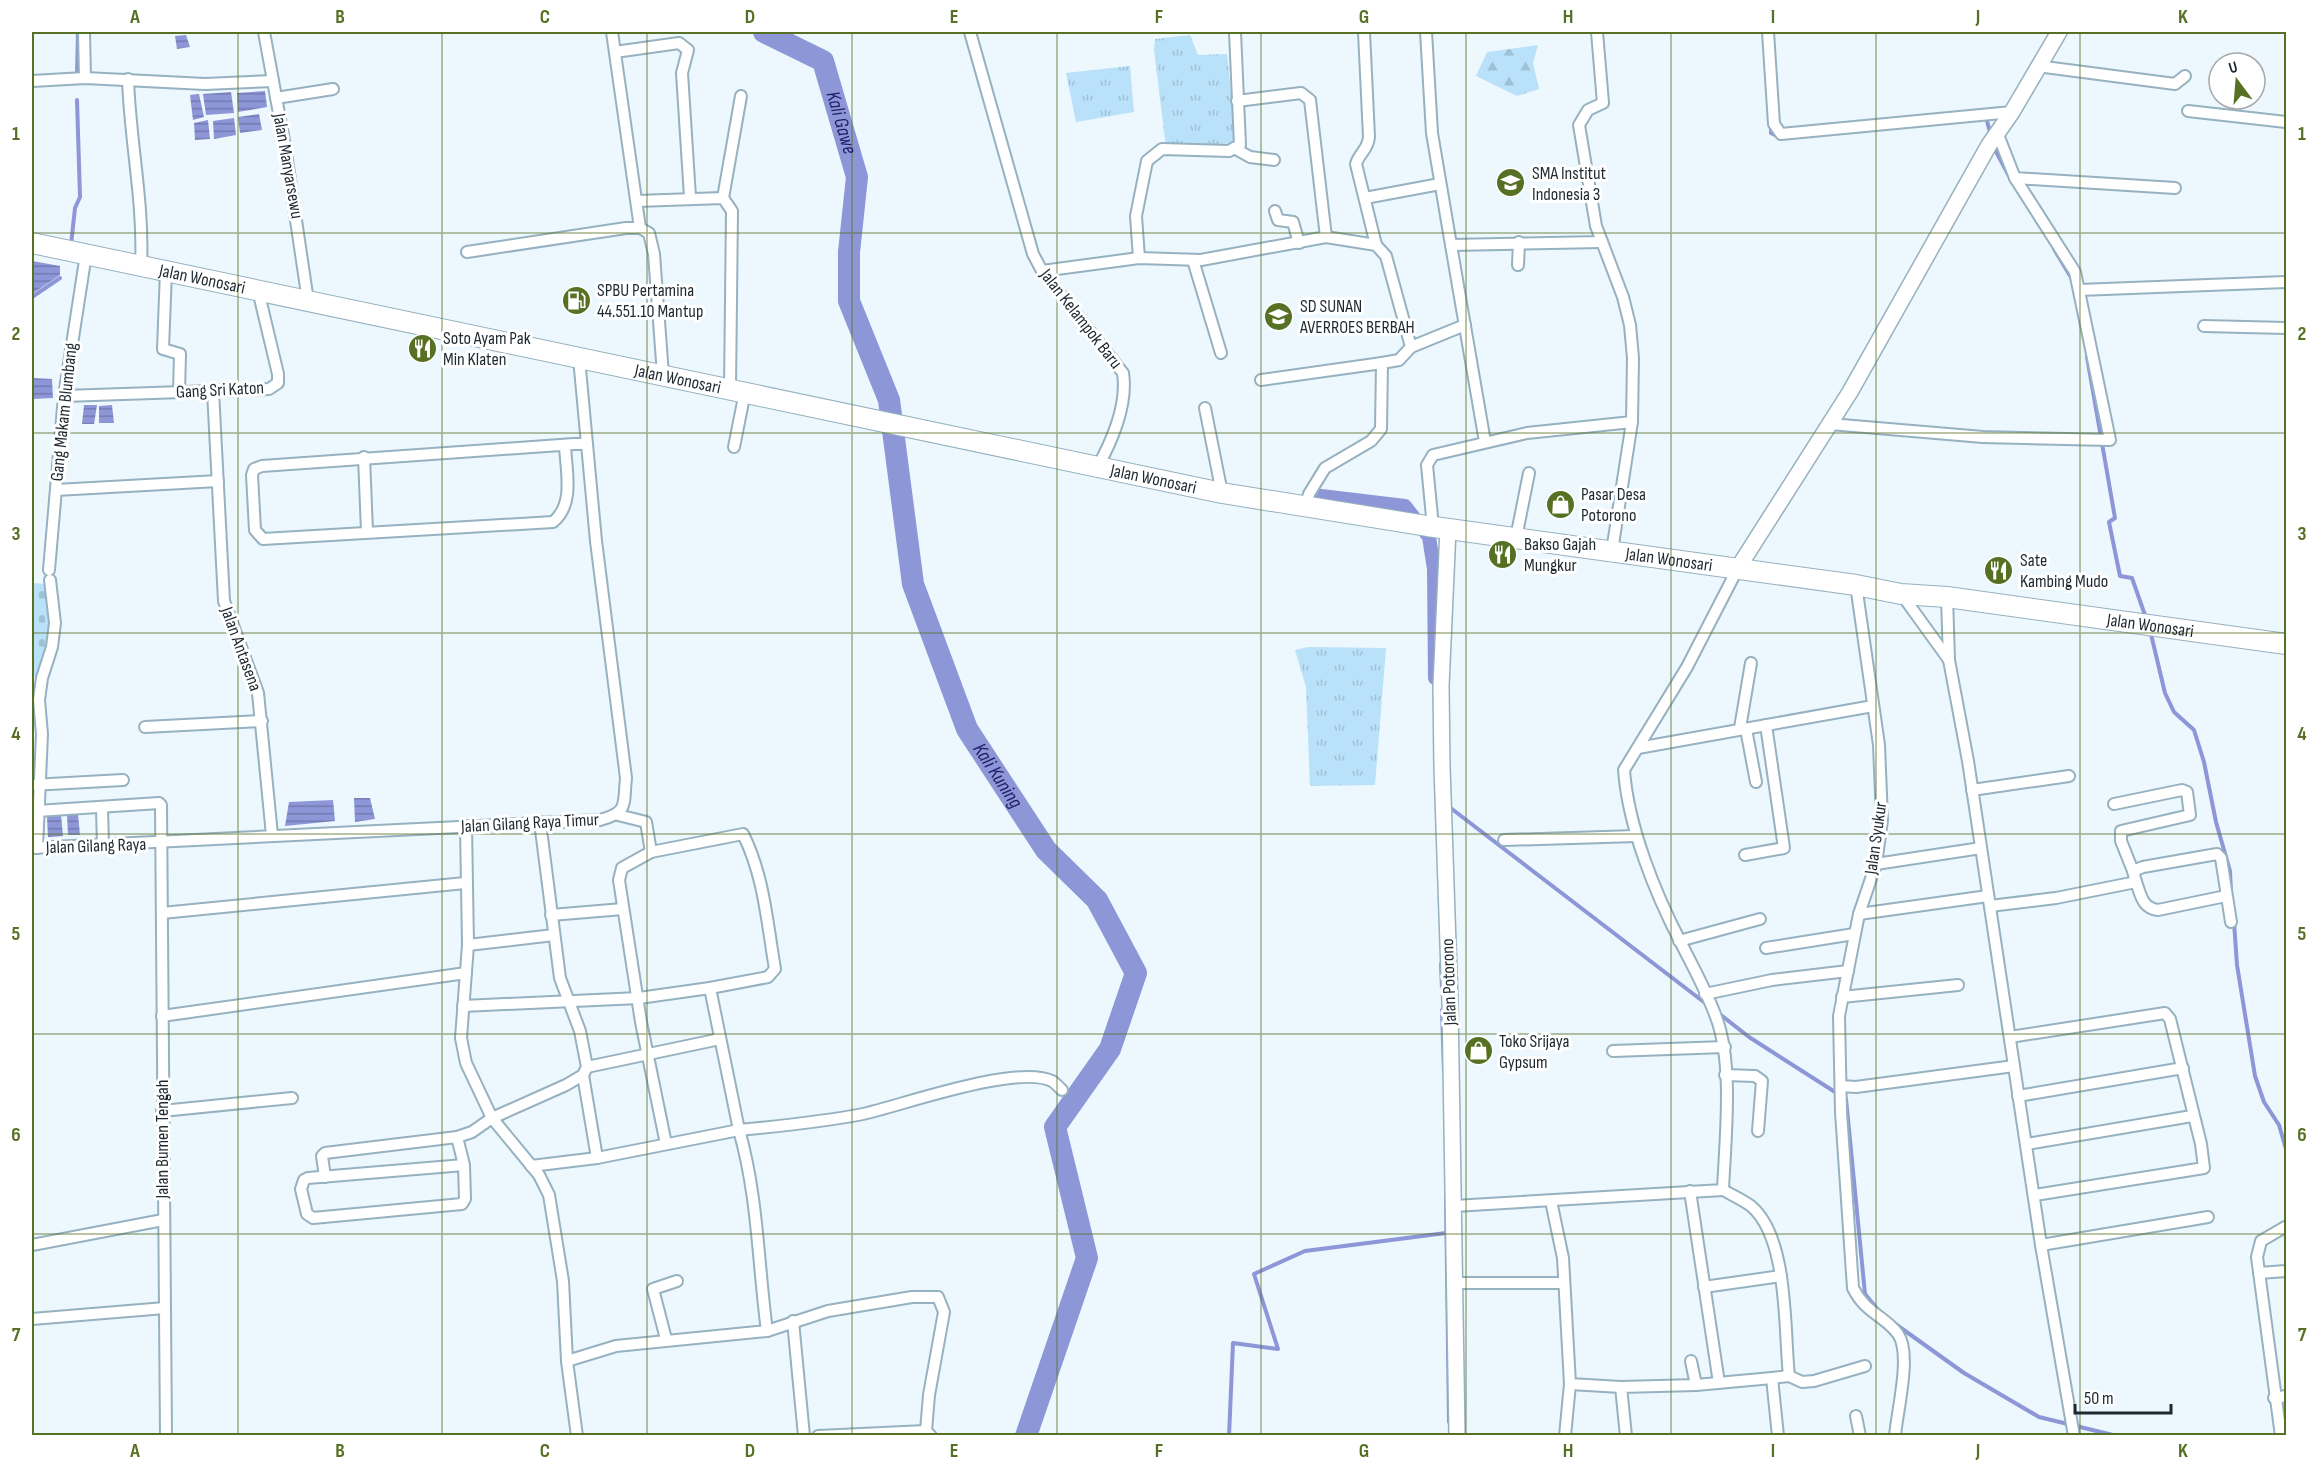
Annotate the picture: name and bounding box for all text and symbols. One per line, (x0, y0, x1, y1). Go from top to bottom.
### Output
text: A (129, 5, 140, 29)
text: B (335, 5, 345, 29)
text: C (540, 5, 550, 29)
text: D (745, 5, 755, 29)
text: E (950, 5, 958, 29)
text: F (1155, 5, 1163, 29)
text: G (1359, 5, 1369, 29)
text: H (1563, 5, 1573, 29)
text: I (1771, 5, 1775, 29)
text: J (1975, 5, 1980, 29)
text: K (2178, 5, 2188, 29)
north arrow (2207, 51, 2267, 111)
text: U (2227, 58, 2240, 78)
water label: Kali Gawe (821, 88, 862, 157)
street label: Jalan Manyarsewu (268, 111, 308, 220)
text: 1 (12, 122, 20, 146)
text: 1 (2298, 122, 2306, 146)
place label: SMA Institut Indonesia 3 (1532, 163, 1607, 205)
school or university icon: SMA Institut Indonesia 3 (1495, 167, 1527, 199)
street label: Jalan Wonosari (156, 259, 247, 298)
street label: Jalan Kelampok Baru (1035, 264, 1126, 373)
place label: SPBU Pertamina 44.551.10 Mantup (597, 280, 703, 322)
fuel station icon: SPBU Pertamina 44.551.10 Mantup (560, 284, 592, 316)
place label: SD SUNAN AVERROES BERBAH (1299, 296, 1415, 338)
school or university icon: SD SUNAN AVERROES BERBAH (1263, 300, 1295, 332)
text: 2 (12, 322, 20, 346)
text: 2 (2298, 322, 2306, 346)
place label: Soto Ayam Pak Min Klaten (443, 328, 531, 370)
restaurant icon: Soto Ayam Pak Min Klaten (406, 332, 438, 364)
street label: Gang Makam Blumbang (46, 342, 82, 482)
street label: Jalan Wonosari (632, 359, 723, 398)
street label: Gang Sri Katon (175, 377, 265, 403)
street label: Jalan Wonosari (1108, 459, 1198, 498)
place label: Pasar Desa Potorono (1581, 484, 1646, 526)
shop icon: Pasar Desa Potorono (1544, 488, 1576, 520)
text: 3 (12, 522, 21, 546)
text: 3 (2298, 522, 2307, 546)
place label: Bakso Gajah Mungkur (1524, 534, 1596, 576)
restaurant icon: Bakso Gajah Mungkur (1487, 538, 1519, 570)
street label: Jalan Wonosari (1623, 543, 1714, 576)
place label: Sate Kambing Mudo (2020, 550, 2108, 592)
restaurant icon: Sate Kambing Mudo (1983, 554, 2015, 586)
street label: Jalan Antasena (216, 603, 266, 694)
street label: Jalan Wonosari (2105, 609, 2195, 642)
text: 4 (11, 722, 21, 746)
text: 4 (2297, 722, 2307, 746)
water label: Kali Kuning (968, 739, 1028, 813)
street label: Jalan Syukur (1860, 800, 1891, 877)
street label: Jalan Gilang Raya Timur (459, 809, 600, 837)
street label: Jalan Gilang Raya (44, 834, 147, 858)
text: 5 (12, 922, 21, 946)
text: 5 (2298, 922, 2307, 946)
street label: Jalan Potorono (1437, 938, 1461, 1027)
place label: Toko Srijaya Gypsum (1499, 1031, 1569, 1073)
shop icon: Toko Srijaya Gypsum (1462, 1035, 1494, 1067)
street label: Jalan Bumen Tengah (152, 1080, 173, 1200)
text: 6 (11, 1123, 21, 1147)
text: 6 (2297, 1123, 2307, 1147)
text: 7 (12, 1323, 21, 1347)
text: 7 (2298, 1323, 2307, 1347)
scale bar (2075, 1377, 2171, 1415)
text: 50 m (2084, 1388, 2114, 1409)
text: A (129, 1439, 140, 1463)
text: B (335, 1439, 345, 1463)
text: C (540, 1439, 550, 1463)
text: D (745, 1439, 755, 1463)
text: E (950, 1439, 958, 1463)
text: F (1155, 1439, 1163, 1463)
text: G (1359, 1439, 1369, 1463)
text: H (1563, 1439, 1573, 1463)
text: I (1771, 1439, 1775, 1463)
text: J (1975, 1439, 1980, 1463)
text: K (2178, 1439, 2188, 1463)

